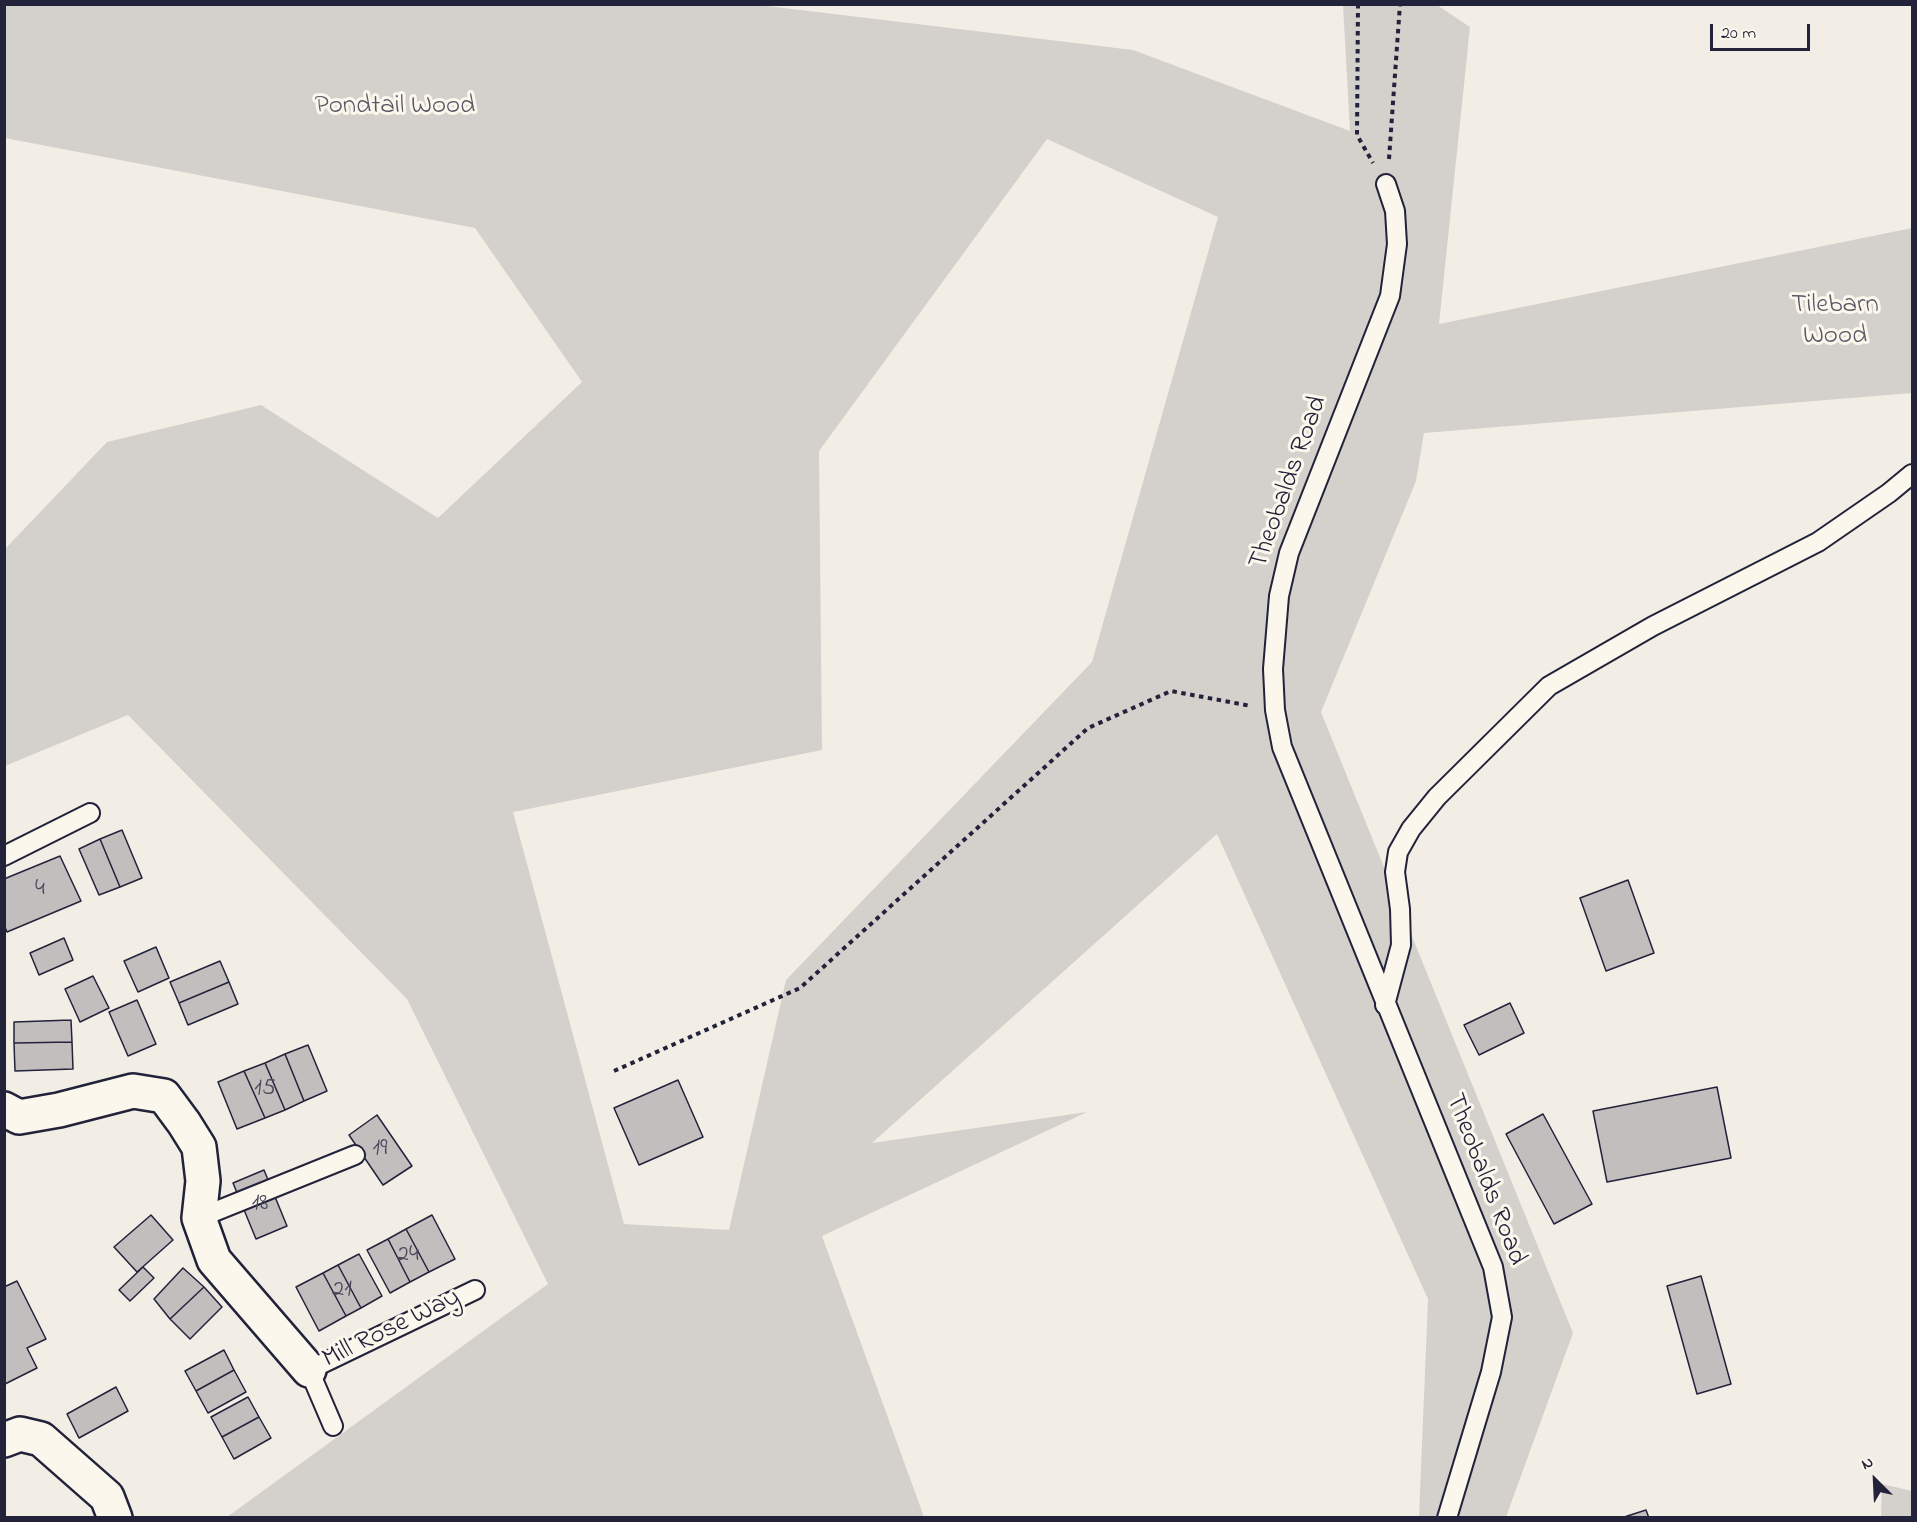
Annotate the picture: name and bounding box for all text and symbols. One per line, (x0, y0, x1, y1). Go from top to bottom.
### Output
scale bar (1713, 12, 1814, 50)
text: 20 m (1721, 21, 1756, 47)
park label: Pondtail Wood (315, 92, 475, 124)
park label: Tilebarn Wood (1791, 291, 1879, 354)
street label: Theobalds Road (1244, 392, 1336, 574)
house number: 4 (35, 876, 45, 904)
house number: 15 (254, 1076, 276, 1104)
street label: Theobalds Road (1436, 1090, 1532, 1270)
house number: 19 (373, 1136, 387, 1164)
house number: 18 (252, 1191, 268, 1219)
house number: 24 (397, 1242, 419, 1270)
house number: 21 (332, 1277, 352, 1305)
street label: Mill Rose Way (318, 1283, 466, 1377)
north arrow (1845, 1450, 1905, 1510)
text: N (1858, 1450, 1877, 1477)

